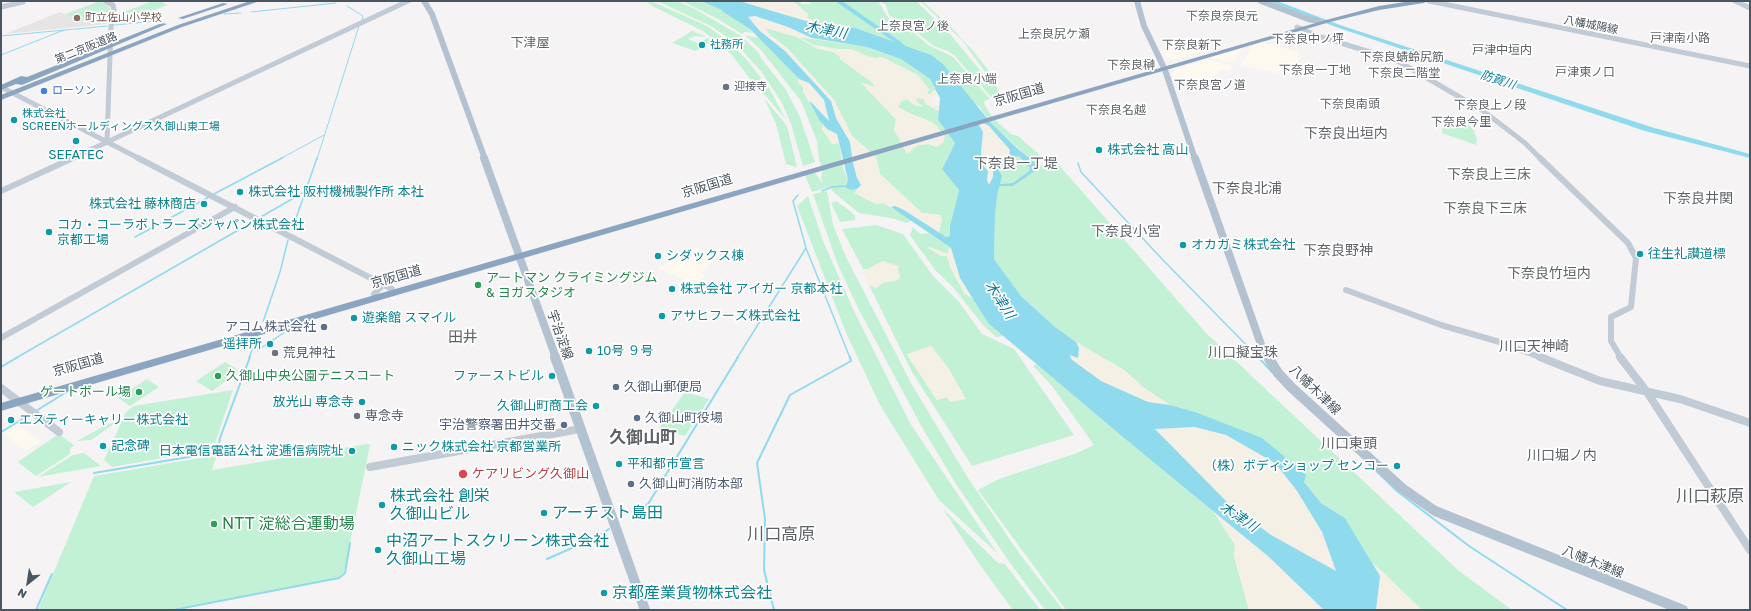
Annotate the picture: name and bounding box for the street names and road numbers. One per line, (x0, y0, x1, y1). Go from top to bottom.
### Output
street label: 八幡城陽線 (1563, 13, 1619, 37)
street label: 第二京阪道路 (53, 30, 119, 66)
street label: 京阪国道 (992, 80, 1046, 110)
street label: 京阪国道 (680, 171, 734, 201)
street label: 京阪国道 (369, 262, 423, 292)
street label: 宇治淀線 (544, 308, 576, 362)
street label: 京阪国道 (51, 350, 105, 380)
street label: 八幡木津線 (1286, 362, 1344, 418)
street label: 八幡木津線 (1560, 543, 1626, 581)

